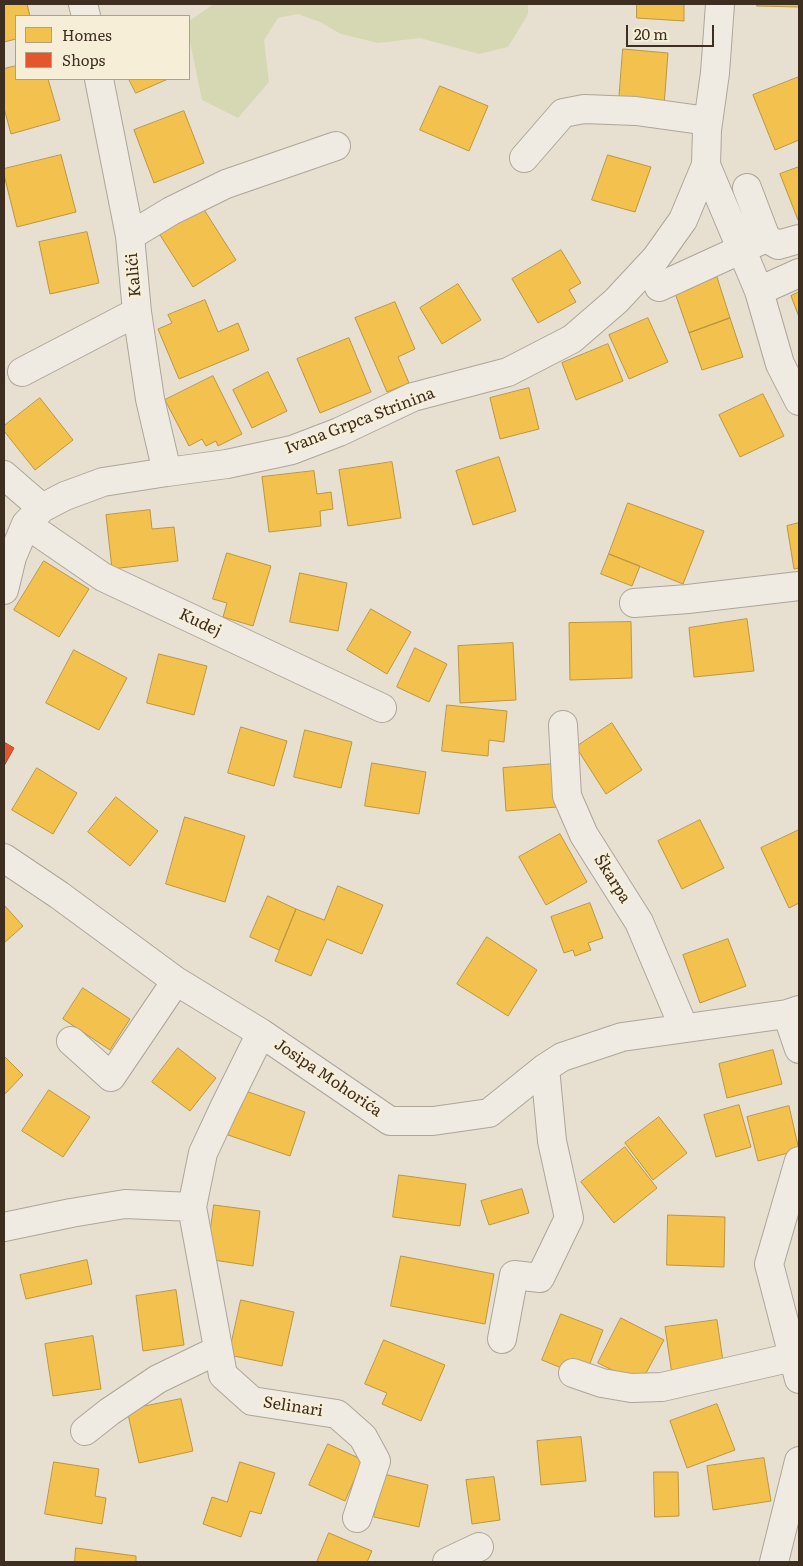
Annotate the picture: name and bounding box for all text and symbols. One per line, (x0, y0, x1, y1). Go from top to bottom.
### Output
legend (15, 15, 190, 80)
scale bar (628, 15, 716, 47)
text: 20 m (634, 22, 668, 45)
text: Homes (62, 23, 112, 46)
text: Shops (62, 48, 105, 71)
street label: Kalići (122, 252, 146, 298)
street label: Ivana Grpca Strinina (282, 384, 438, 458)
street label: Kudej (176, 605, 224, 641)
street label: Škarpa (590, 851, 634, 907)
street label: Josipa Mohorića (271, 1035, 385, 1121)
street label: Selinari (262, 1393, 324, 1421)

